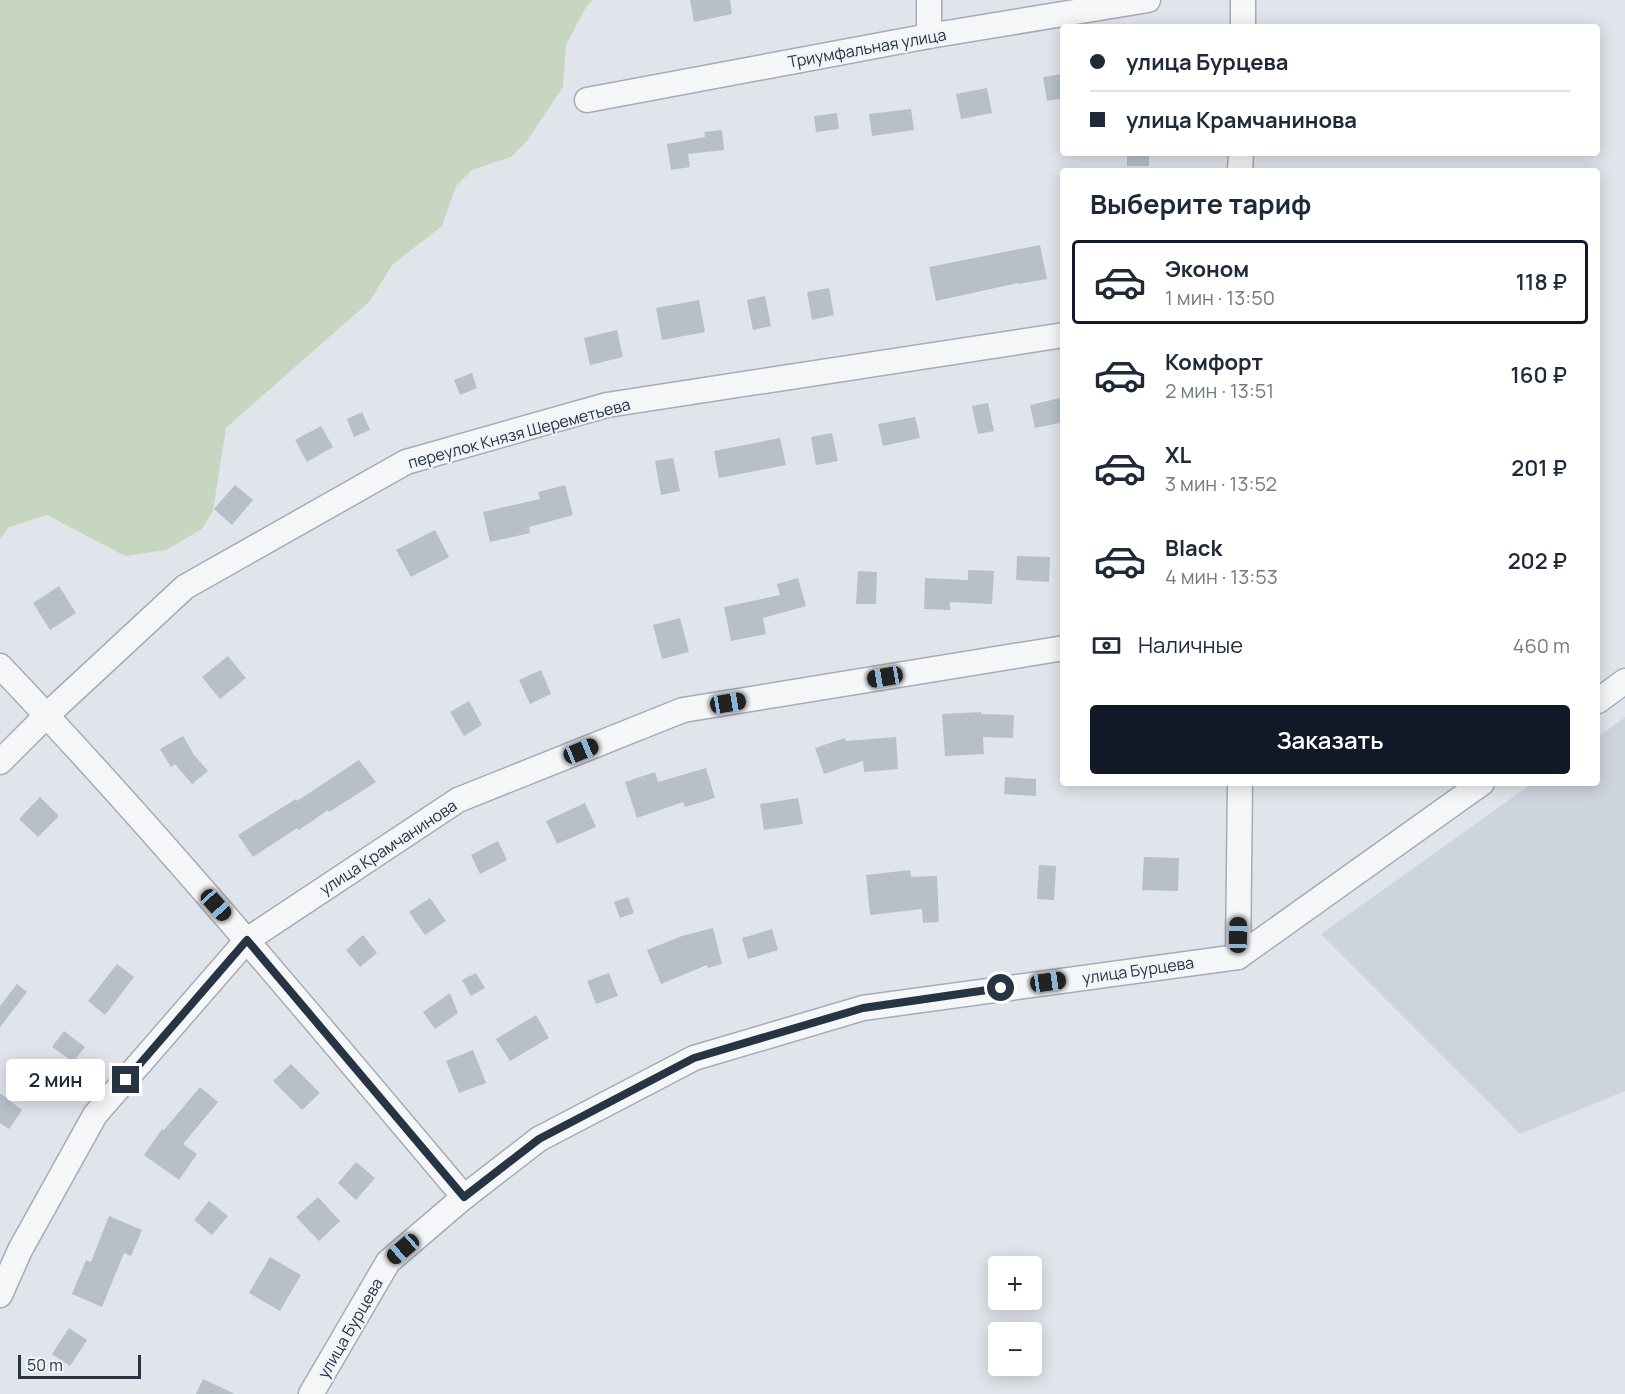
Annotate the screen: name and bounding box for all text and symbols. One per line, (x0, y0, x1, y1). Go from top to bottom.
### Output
street label: Триумфальная улица (786, 23, 948, 73)
text: улица Бурцева (1126, 47, 1288, 77)
text: улица Крамчанинова (1126, 105, 1357, 135)
text: Выберите тариф (1090, 185, 1311, 222)
text: Эконом (1165, 254, 1249, 284)
icon: car (1093, 255, 1147, 309)
text: 118 ₽ (1516, 267, 1567, 297)
text: 1 мин · 13:50 (1165, 284, 1275, 311)
text: Комфорт (1165, 347, 1263, 377)
icon: car (1093, 348, 1147, 402)
text: 160 ₽ (1511, 360, 1567, 390)
text: 2 мин · 13:51 (1165, 377, 1274, 404)
street label: переулок Князя Шереметьева (405, 393, 633, 473)
text: XL (1165, 440, 1191, 470)
icon: car (1093, 441, 1147, 495)
text: 201 ₽ (1511, 453, 1567, 483)
text: 3 мин · 13:52 (1165, 470, 1277, 497)
text: Black (1165, 533, 1222, 563)
icon: car (1093, 534, 1147, 588)
text: 202 ₽ (1508, 546, 1567, 576)
text: 4 мин · 13:53 (1165, 563, 1278, 590)
icon: cash (1090, 629, 1123, 662)
text: Наличные (1138, 630, 1243, 660)
text: 460 m (1513, 632, 1570, 659)
car (866, 665, 904, 689)
car (709, 691, 747, 715)
button: Заказать (1090, 705, 1570, 774)
car (561, 736, 601, 766)
street label: улица Крамчанинова (315, 794, 461, 900)
car (197, 886, 235, 924)
car (1229, 917, 1247, 953)
street label: улица Бурцева (1081, 951, 1195, 989)
car (1029, 971, 1067, 993)
route start (987, 974, 1014, 1001)
callout: 2 мин (6, 1059, 105, 1101)
text: 2 мин (28, 1066, 83, 1093)
route end (112, 1066, 139, 1093)
car (384, 1230, 422, 1268)
map controls (988, 1256, 1042, 1376)
button: + (988, 1256, 1042, 1310)
street label: улица Бурцева (312, 1274, 388, 1382)
button: − (988, 1322, 1042, 1376)
scale bar (18, 1352, 141, 1380)
text: 50 m (27, 1354, 63, 1376)

